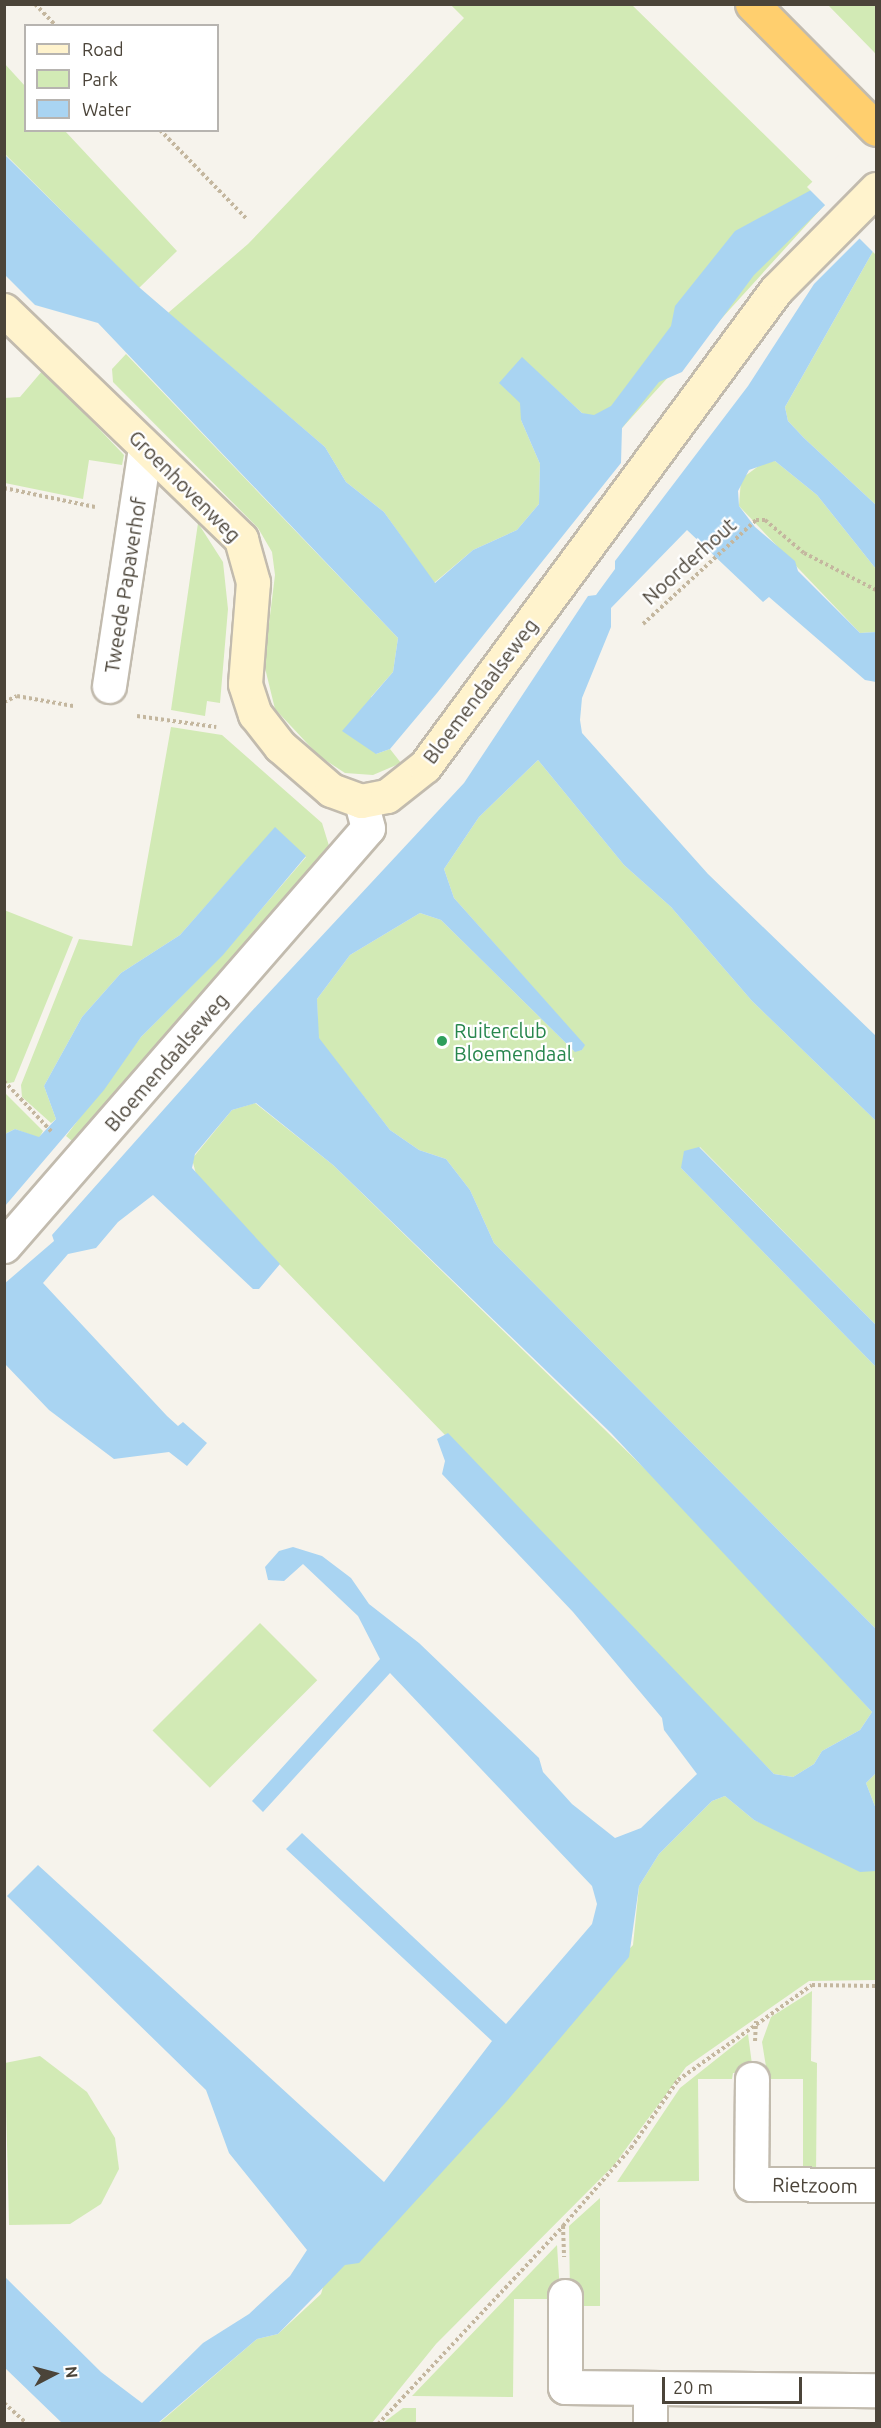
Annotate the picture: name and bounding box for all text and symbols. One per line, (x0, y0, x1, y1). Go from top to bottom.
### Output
legend (24, 24, 219, 132)
text: Road (82, 39, 124, 59)
text: Park (82, 69, 118, 89)
text: Water (82, 99, 131, 119)
street label: Groenhovenweg (124, 425, 246, 547)
street label: Tweede Papaverhof (99, 495, 151, 675)
street label: Noorderhout (637, 513, 741, 609)
street label: Bloemendaalseweg (418, 614, 542, 768)
street label: Bloemendaalseweg (99, 988, 233, 1136)
place label: Ruiterclub Bloemendaal (454, 1018, 572, 1065)
marker: Ruiterclub Bloemendaal (435, 1034, 449, 1048)
street label: Rietzoom (772, 2172, 858, 2198)
north arrow (24, 2344, 84, 2404)
text: N (62, 2365, 81, 2379)
scale bar (665, 2365, 804, 2403)
text: 20 m (673, 2377, 713, 2397)

